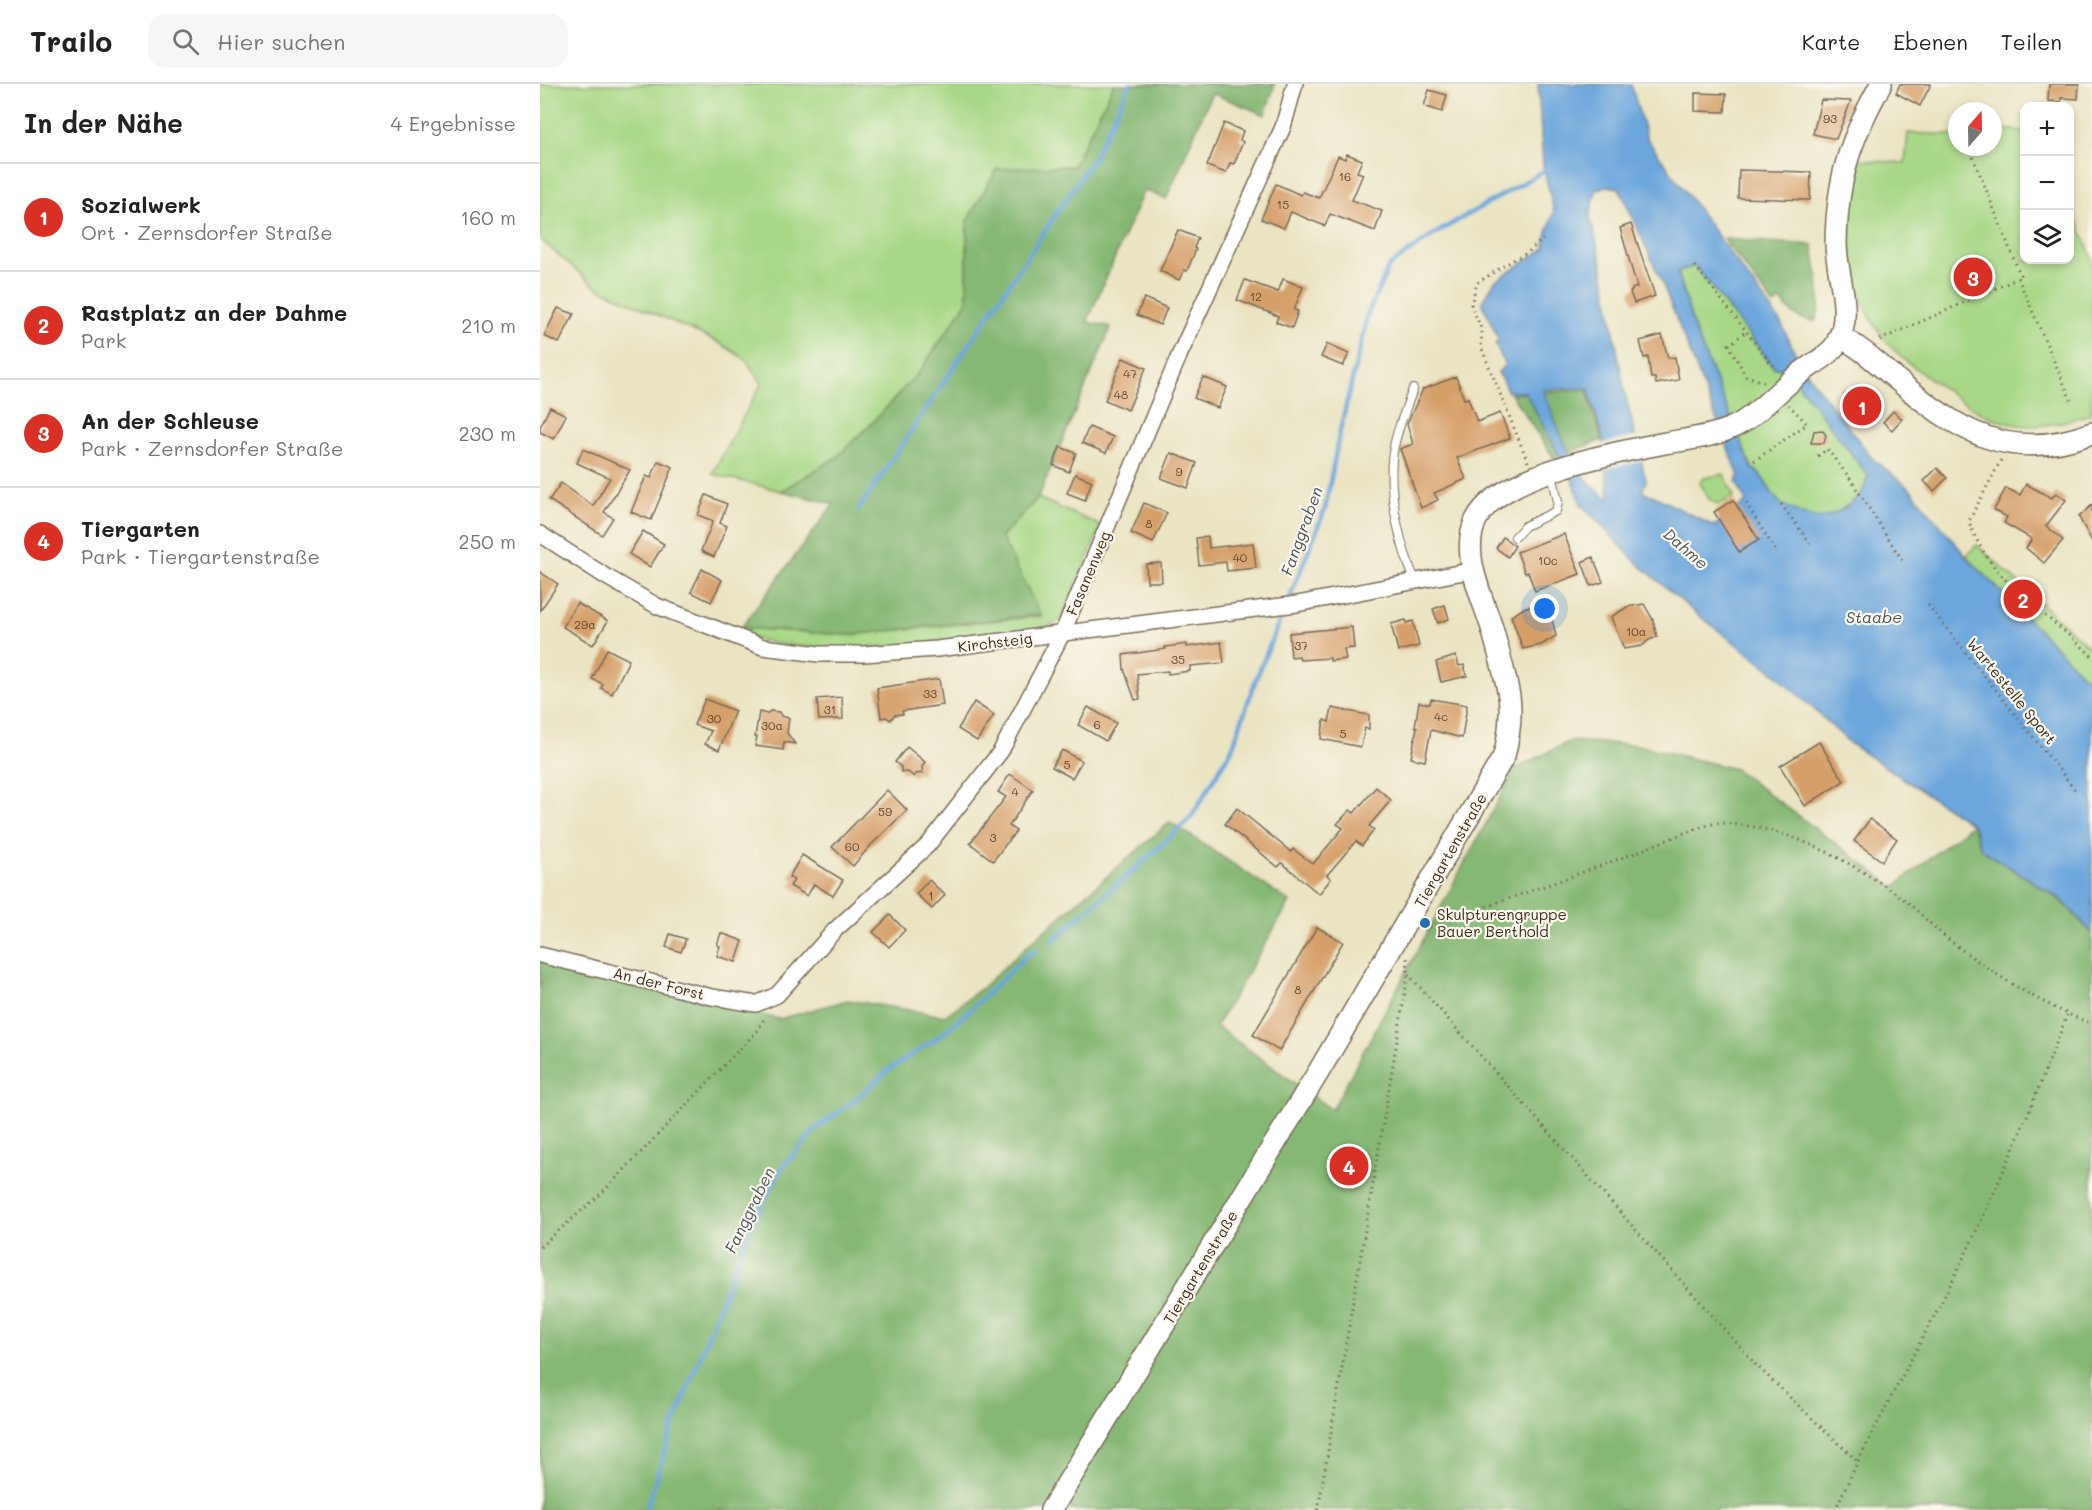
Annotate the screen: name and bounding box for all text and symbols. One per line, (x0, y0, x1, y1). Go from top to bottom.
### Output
search box (148, 14, 568, 68)
text: Trailo (30, 23, 112, 59)
icon: search (169, 25, 202, 58)
text: Hier suchen (217, 27, 345, 56)
text: Karte (1802, 28, 1860, 55)
text: Ebenen (1893, 28, 1968, 55)
text: Teilen (2001, 28, 2062, 55)
north arrow (1948, 102, 2002, 156)
map controls (2020, 102, 2074, 264)
button: + (2020, 102, 2074, 156)
text: In der Nähe (24, 106, 183, 140)
text: 4 Ergebnisse (391, 110, 516, 136)
house number: 93 (1823, 110, 1837, 126)
button: − (2020, 156, 2074, 210)
house number: 16 (1339, 168, 1351, 184)
text: Sozialwerk (81, 190, 201, 219)
house number: 15 (1277, 196, 1289, 212)
text: 1 (39, 204, 48, 230)
text: 160 m (460, 204, 516, 230)
button: layers (2020, 210, 2074, 264)
text: Ort · Zernsdorfer Straße (81, 219, 333, 245)
pin: 3 (1954, 254, 1992, 300)
house number: 12 (1250, 288, 1262, 304)
text: Rastplatz an der Dahme (81, 298, 347, 327)
text: 2 (38, 312, 49, 338)
text: 210 m (461, 312, 516, 338)
text: Park (81, 327, 126, 353)
house number: 47 (1123, 365, 1137, 381)
pin: 1 (1842, 384, 1882, 428)
house number: 48 (1114, 386, 1128, 402)
text: An der Schleuse (81, 406, 259, 435)
text: 3 (38, 420, 50, 446)
text: 230 m (458, 420, 516, 446)
text: Park · Zernsdorfer Straße (81, 435, 343, 461)
house number: 9 (1175, 463, 1183, 479)
water label: Fanggraben (1275, 483, 1327, 578)
text: Tiergarten (81, 514, 200, 543)
house number: 8 (1145, 515, 1153, 531)
water label: Dahme (1659, 523, 1713, 573)
street label: Fasanenweg (1061, 527, 1115, 618)
text: 4 (37, 528, 50, 554)
text: 250 m (459, 528, 516, 554)
text: Park · Tiergartenstraße (81, 543, 320, 569)
house number: 40 (1233, 549, 1248, 565)
house number: 10c (1538, 552, 1558, 568)
pin: 2 (2004, 576, 2042, 622)
your location (1530, 594, 1559, 623)
water label: Staabe (1846, 606, 1902, 627)
house number: 29a (574, 616, 596, 632)
house number: 10a (1626, 623, 1646, 639)
street label: Kirchsteig (957, 627, 1034, 656)
street label: Wartestelle Sport (1963, 634, 2061, 748)
house number: 37 (1294, 637, 1308, 653)
house number: 35 (1171, 651, 1185, 667)
house number: 33 (923, 685, 937, 701)
house number: 31 (824, 701, 836, 717)
house number: 4c (1434, 708, 1448, 724)
house number: 30 (707, 710, 722, 726)
house number: 6 (1093, 716, 1101, 732)
house number: 30a (761, 717, 783, 733)
house number: 5 (1340, 725, 1347, 741)
house number: 5 (1064, 756, 1071, 772)
house number: 4 (1011, 783, 1019, 799)
street label: Tiergartenstraße (1409, 789, 1491, 911)
house number: 59 (878, 803, 892, 819)
house number: 3 (989, 829, 997, 845)
house number: 60 (845, 838, 860, 854)
house number: 1 (928, 887, 934, 903)
place label: Skulpturengruppe Bauer Berthold (1437, 904, 1567, 941)
marker: Skulpturengruppe Bauer Berthold (1418, 916, 1432, 930)
street label: An der Forst (611, 962, 707, 1004)
house number: 8 (1294, 981, 1302, 997)
pin: 4 (1330, 1144, 1368, 1188)
water label: Fanggraben (719, 1163, 779, 1257)
street label: Tiergartenstraße (1158, 1207, 1242, 1327)

